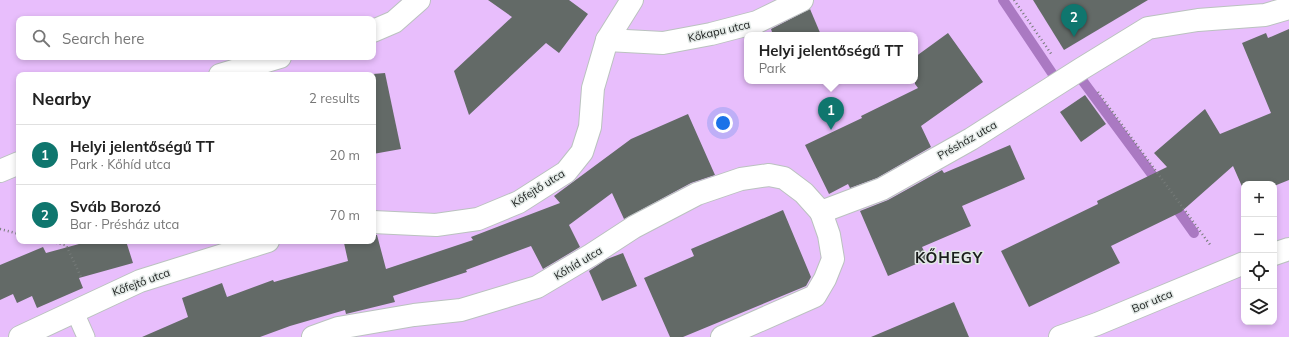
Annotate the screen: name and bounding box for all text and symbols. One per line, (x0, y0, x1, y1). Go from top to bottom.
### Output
pin: 2 (1061, 4, 1087, 37)
search box (16, 16, 376, 60)
street label: Kőkapu utca (687, 17, 751, 45)
icon: search (30, 27, 52, 49)
text: Search here (62, 29, 144, 48)
popup (744, 32, 918, 84)
text: Helyi jelentőségű TT (759, 41, 903, 60)
text: Park (759, 60, 786, 76)
text: Nearby (32, 88, 91, 109)
text: 2 results (309, 90, 360, 106)
pin: 1 (818, 97, 844, 130)
your location (713, 113, 733, 133)
street label: Présház utca (935, 117, 999, 163)
text: Helyi jelentőségű TT (70, 137, 215, 156)
text: 1 (41, 147, 49, 163)
text: 20 m (330, 147, 360, 163)
text: Park · Kőhíd utca (70, 156, 171, 172)
street label: Kőfejtő utca (509, 166, 567, 210)
map controls (1241, 181, 1277, 325)
button: + (1241, 181, 1277, 217)
text: Sváb Borozó (70, 197, 161, 216)
text: 2 (41, 207, 49, 223)
text: 70 m (330, 207, 360, 223)
text: Bar · Présház utca (70, 216, 179, 232)
button: − (1241, 217, 1277, 253)
street label: Kőhíd utca (551, 243, 605, 283)
district label: KŐHEGY (915, 248, 983, 267)
button: locate (1241, 253, 1277, 289)
street label: Kőfejtő utca (110, 265, 172, 299)
street label: Bor utca (1130, 286, 1174, 316)
button: layers (1241, 289, 1277, 325)

